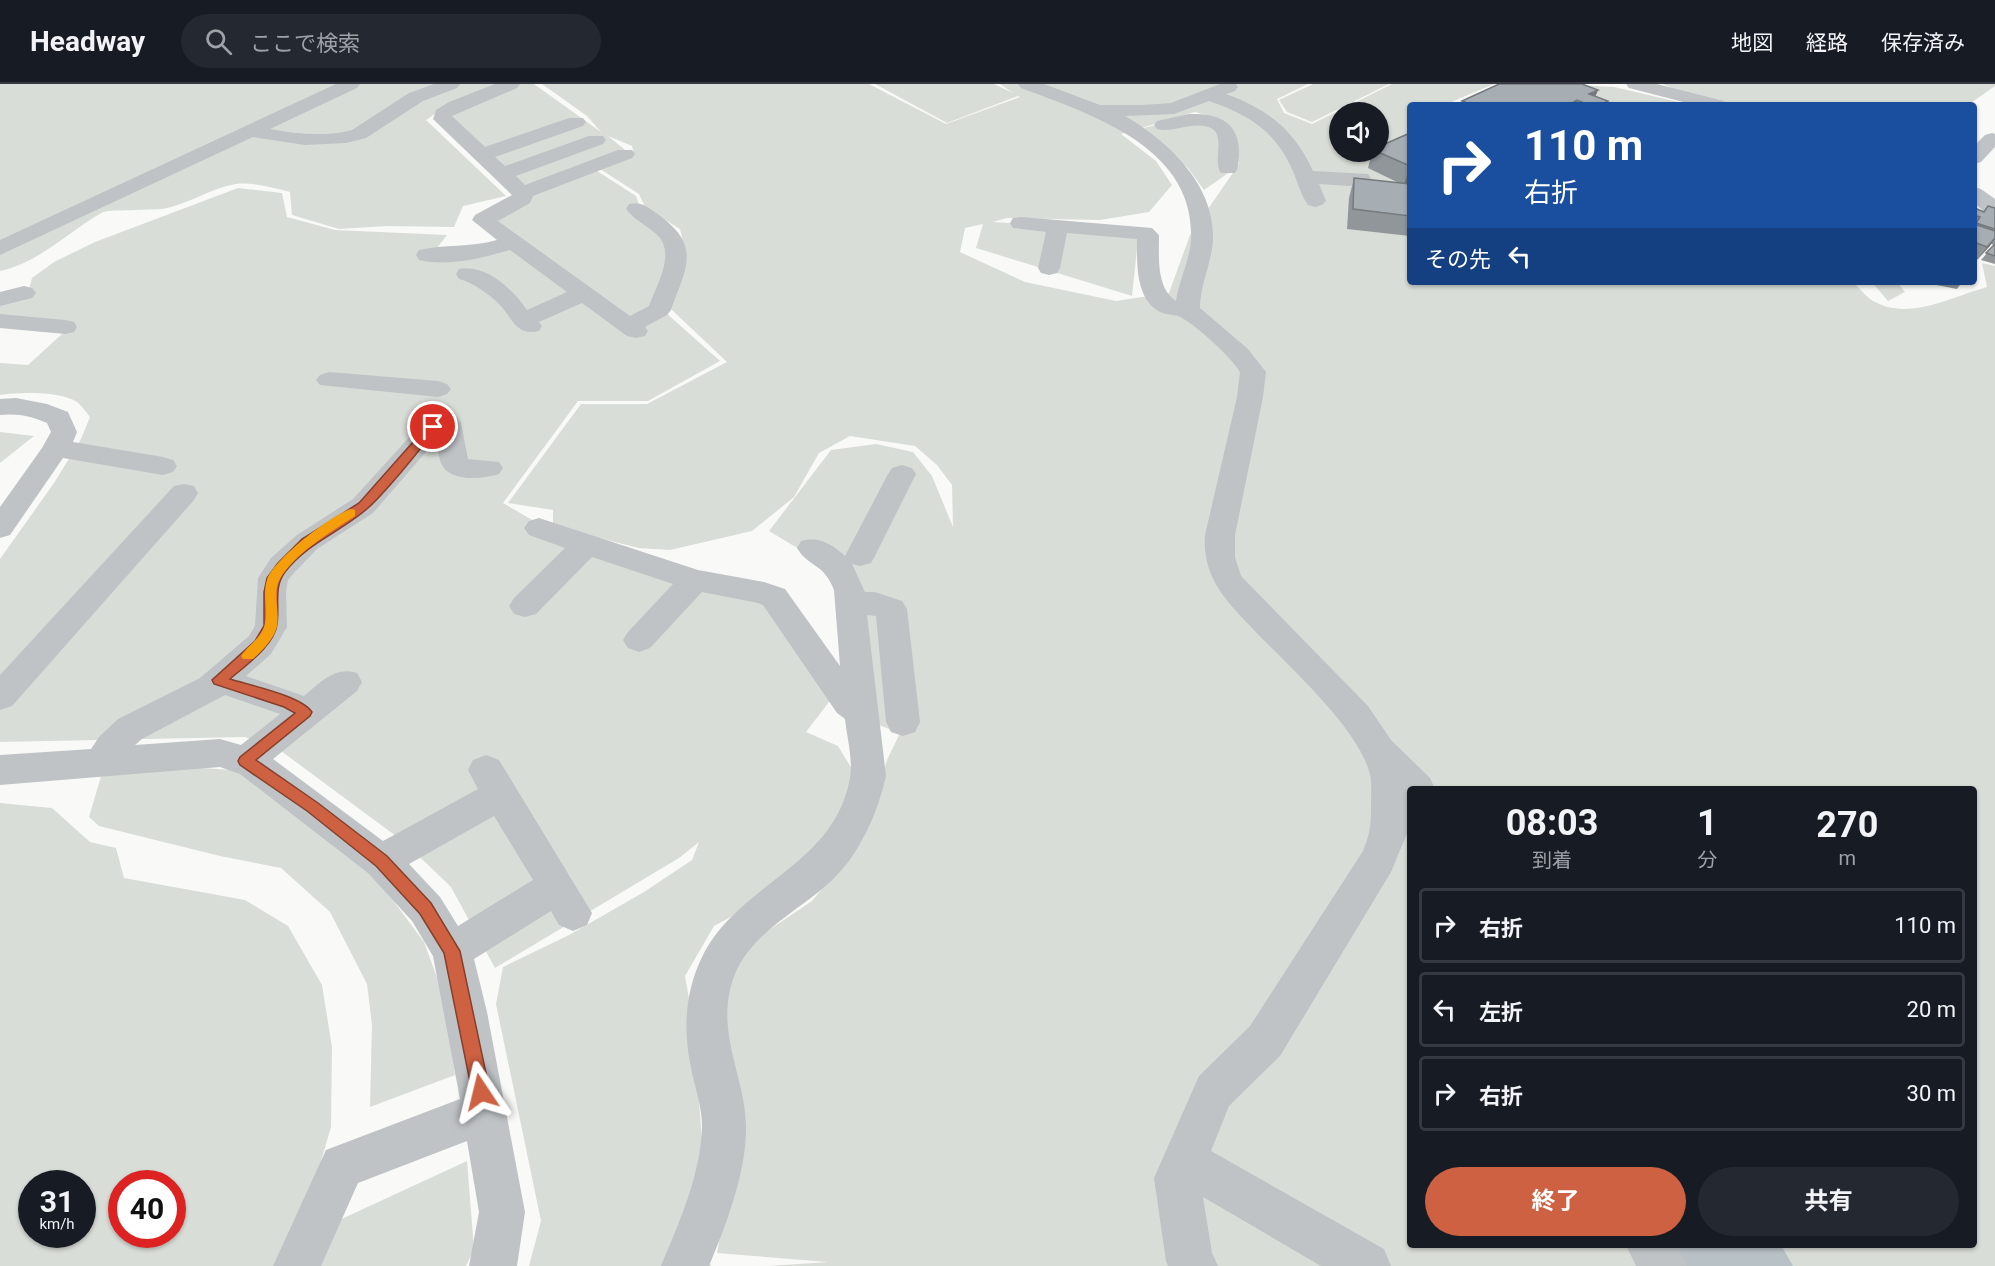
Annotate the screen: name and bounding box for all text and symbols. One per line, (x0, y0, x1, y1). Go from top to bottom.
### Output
search box (181, 14, 601, 68)
text: Headway (30, 25, 145, 58)
icon: search (202, 25, 235, 58)
text: ここで検索 (250, 31, 360, 56)
text: 地図 (1731, 31, 1773, 55)
text: 経路 (1806, 31, 1848, 55)
text: 保存済み (1881, 31, 1965, 55)
map controls (1329, 102, 1389, 162)
button: sound (1329, 102, 1389, 162)
text: 110 m (1524, 121, 1643, 170)
icon: right (1425, 126, 1503, 204)
text: 右折 (1524, 177, 1578, 209)
icon: left (1503, 240, 1536, 273)
text: その先 (1425, 247, 1491, 272)
pin (407, 401, 458, 452)
icon: arrive (416, 410, 449, 443)
text: 08:03 (1506, 802, 1598, 844)
text: 1 (1697, 802, 1718, 844)
text: 270 (1816, 804, 1878, 846)
text: m (1839, 846, 1856, 870)
text: 到着 (1532, 848, 1572, 872)
text: 分 (1697, 848, 1717, 872)
icon: right (1428, 909, 1461, 942)
text: 110 m (1894, 913, 1956, 938)
text: 右折 (1479, 916, 1523, 941)
icon: left (1428, 993, 1461, 1026)
text: 20 m (1907, 997, 1956, 1022)
text: 左折 (1479, 1000, 1523, 1025)
position arrow (449, 1060, 513, 1124)
icon: right (1428, 1077, 1461, 1110)
text: 30 m (1907, 1081, 1956, 1106)
text: 右折 (1479, 1084, 1523, 1109)
button: 終了 (1425, 1167, 1686, 1236)
button: 共有 (1698, 1167, 1959, 1236)
speed limit sign: 40 (108, 1170, 186, 1248)
text: 31 (40, 1184, 74, 1219)
text: km/h (39, 1215, 75, 1233)

